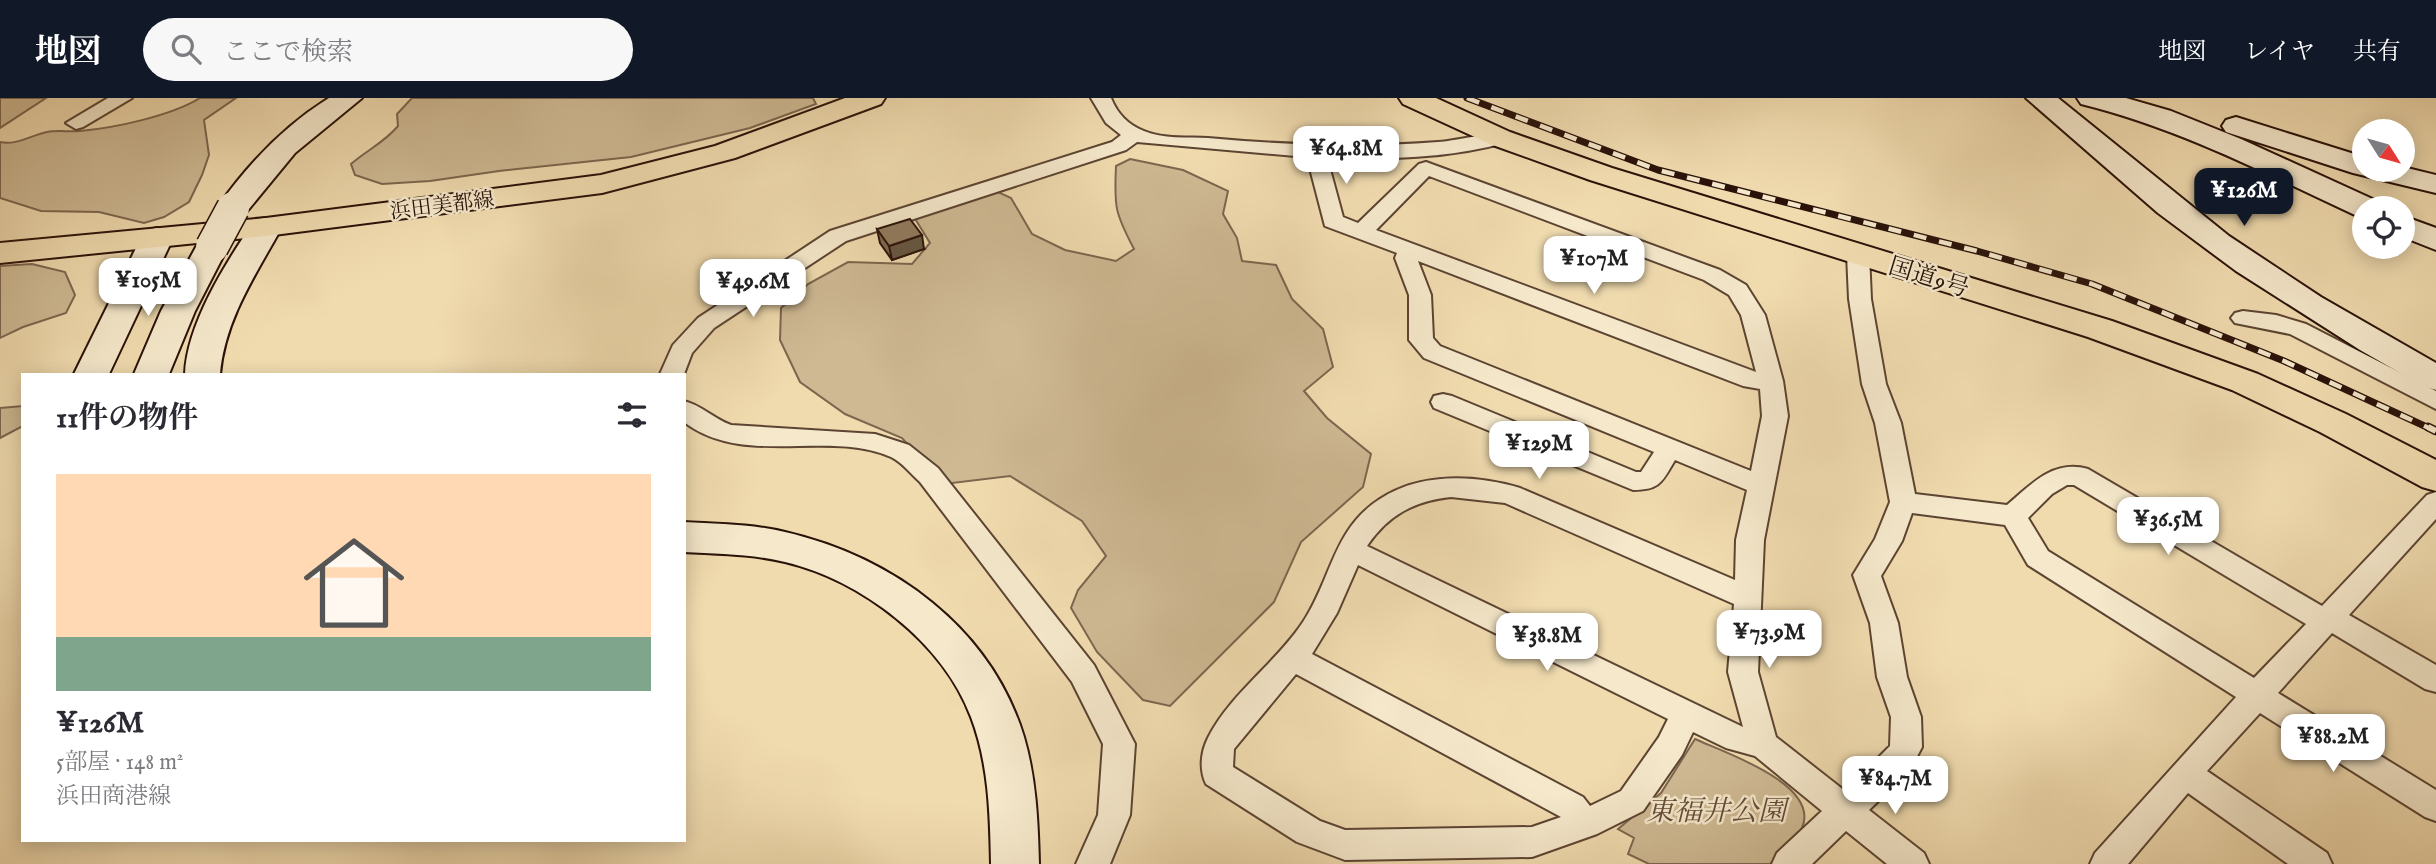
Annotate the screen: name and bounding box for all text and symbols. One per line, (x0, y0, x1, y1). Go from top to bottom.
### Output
search box (143, 18, 633, 81)
icon: search (167, 30, 205, 68)
text: 地図 (35, 32, 101, 74)
text: ここで検索 (223, 36, 353, 69)
text: 地図 (2158, 37, 2206, 68)
text: レイヤ (2244, 37, 2315, 68)
text: 共有 (2353, 37, 2401, 68)
north arrow (2352, 119, 2415, 182)
map controls (2352, 119, 2415, 259)
pin: ¥64.8M (1289, 126, 1403, 186)
text: ¥64.8M (1309, 134, 1383, 163)
pin: ¥126M (2195, 169, 2293, 228)
text: ¥126M (2210, 176, 2278, 205)
street label: 浜田美都線 (388, 187, 496, 226)
button: locate (2352, 196, 2415, 259)
pin: ¥107M (1545, 236, 1643, 296)
text: ¥107M (1560, 244, 1628, 273)
street label: 国道9号 (1885, 252, 1973, 305)
pin: ¥105M (99, 258, 197, 318)
pin: ¥49.6M (696, 260, 810, 319)
text: ¥105M (115, 266, 181, 295)
text: ¥49.6M (716, 267, 790, 296)
icon: filters (613, 396, 651, 434)
text: 11件の物件 (56, 400, 198, 438)
pin: ¥129M (1490, 422, 1588, 481)
text: ¥129M (1505, 429, 1573, 458)
pin: ¥36.5M (2111, 498, 2225, 557)
text: ¥36.5M (2133, 505, 2203, 534)
icon: home (291, 520, 417, 646)
pin: ¥73.9M (1712, 610, 1826, 670)
pin: ¥38.8M (1490, 614, 1604, 673)
text: ¥73.9M (1733, 618, 1805, 647)
text: ¥38.8M (1512, 621, 1582, 650)
text: ¥126M (56, 705, 144, 743)
pin: ¥88.2M (2276, 714, 2390, 774)
text: ¥88.2M (2297, 722, 2369, 751)
text: 5部屋 · 148 m² (56, 748, 184, 777)
pin: ¥84.7M (1838, 756, 1952, 816)
text: ¥84.7M (1858, 764, 1932, 793)
text: 浜田商港線 (56, 782, 171, 811)
park label: 東福井公園 (1646, 795, 1790, 830)

